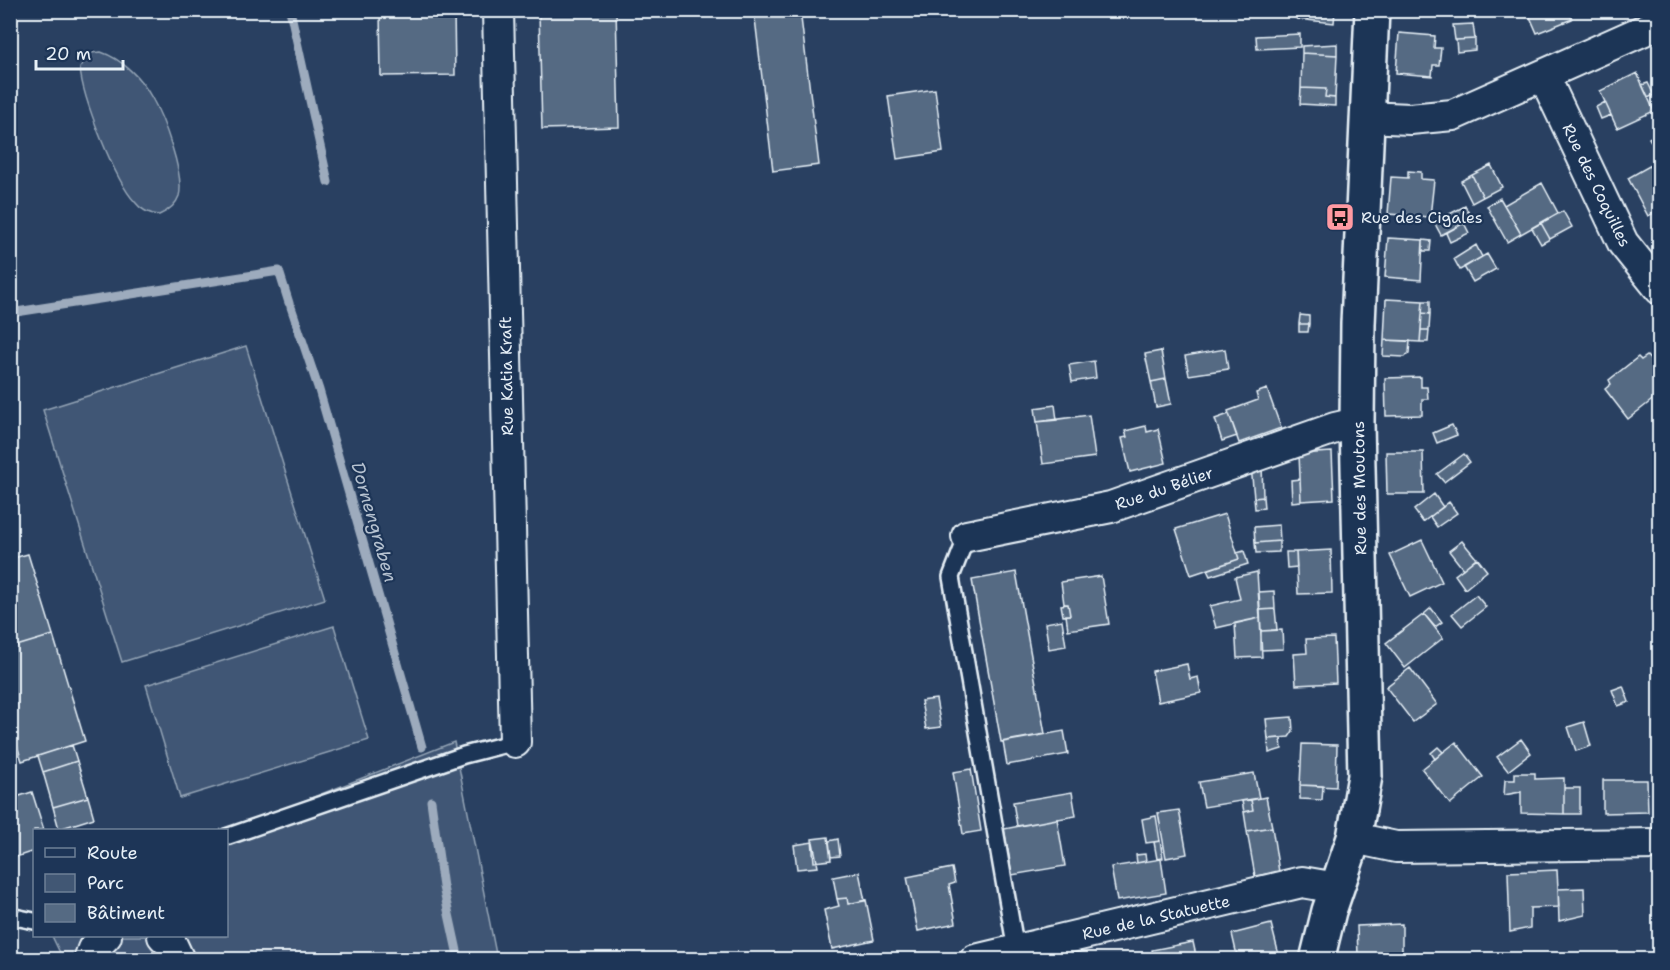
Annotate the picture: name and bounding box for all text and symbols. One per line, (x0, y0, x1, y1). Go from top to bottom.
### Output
scale bar (36, 33, 123, 71)
text: 20 m (45, 42, 91, 66)
street label: Rue des Coquilles (1558, 120, 1636, 250)
bus stop icon: Rue des Cigales (1324, 201, 1356, 233)
place label: Rue des Cigales (1361, 207, 1483, 228)
street label: Rue Katia Kraft (495, 316, 518, 436)
street label: Rue des Moutons (1348, 421, 1371, 555)
water label: Dornengraben (345, 459, 403, 585)
street label: Rue du Bélier (1112, 462, 1216, 515)
legend (33, 829, 228, 937)
text: Route (87, 841, 138, 865)
text: Parc (87, 871, 124, 895)
street label: Rue de la Statuette (1080, 890, 1232, 945)
text: Bâtiment (87, 901, 165, 925)

